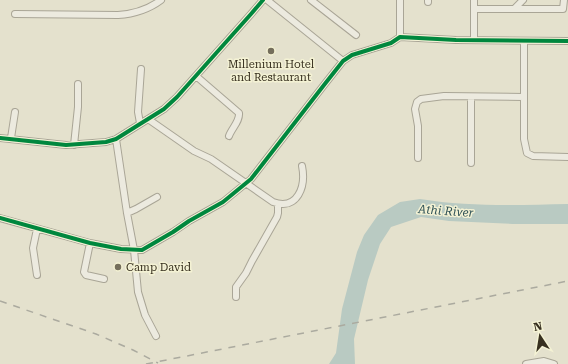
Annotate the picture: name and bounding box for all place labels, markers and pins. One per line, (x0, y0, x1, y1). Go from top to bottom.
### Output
marker: Millenium Hotel and Restaurant (266, 46, 276, 56)
place label: Millenium Hotel and Restaurant (228, 58, 315, 84)
place label: Camp David (126, 261, 191, 274)
marker: Camp David (113, 262, 123, 272)

